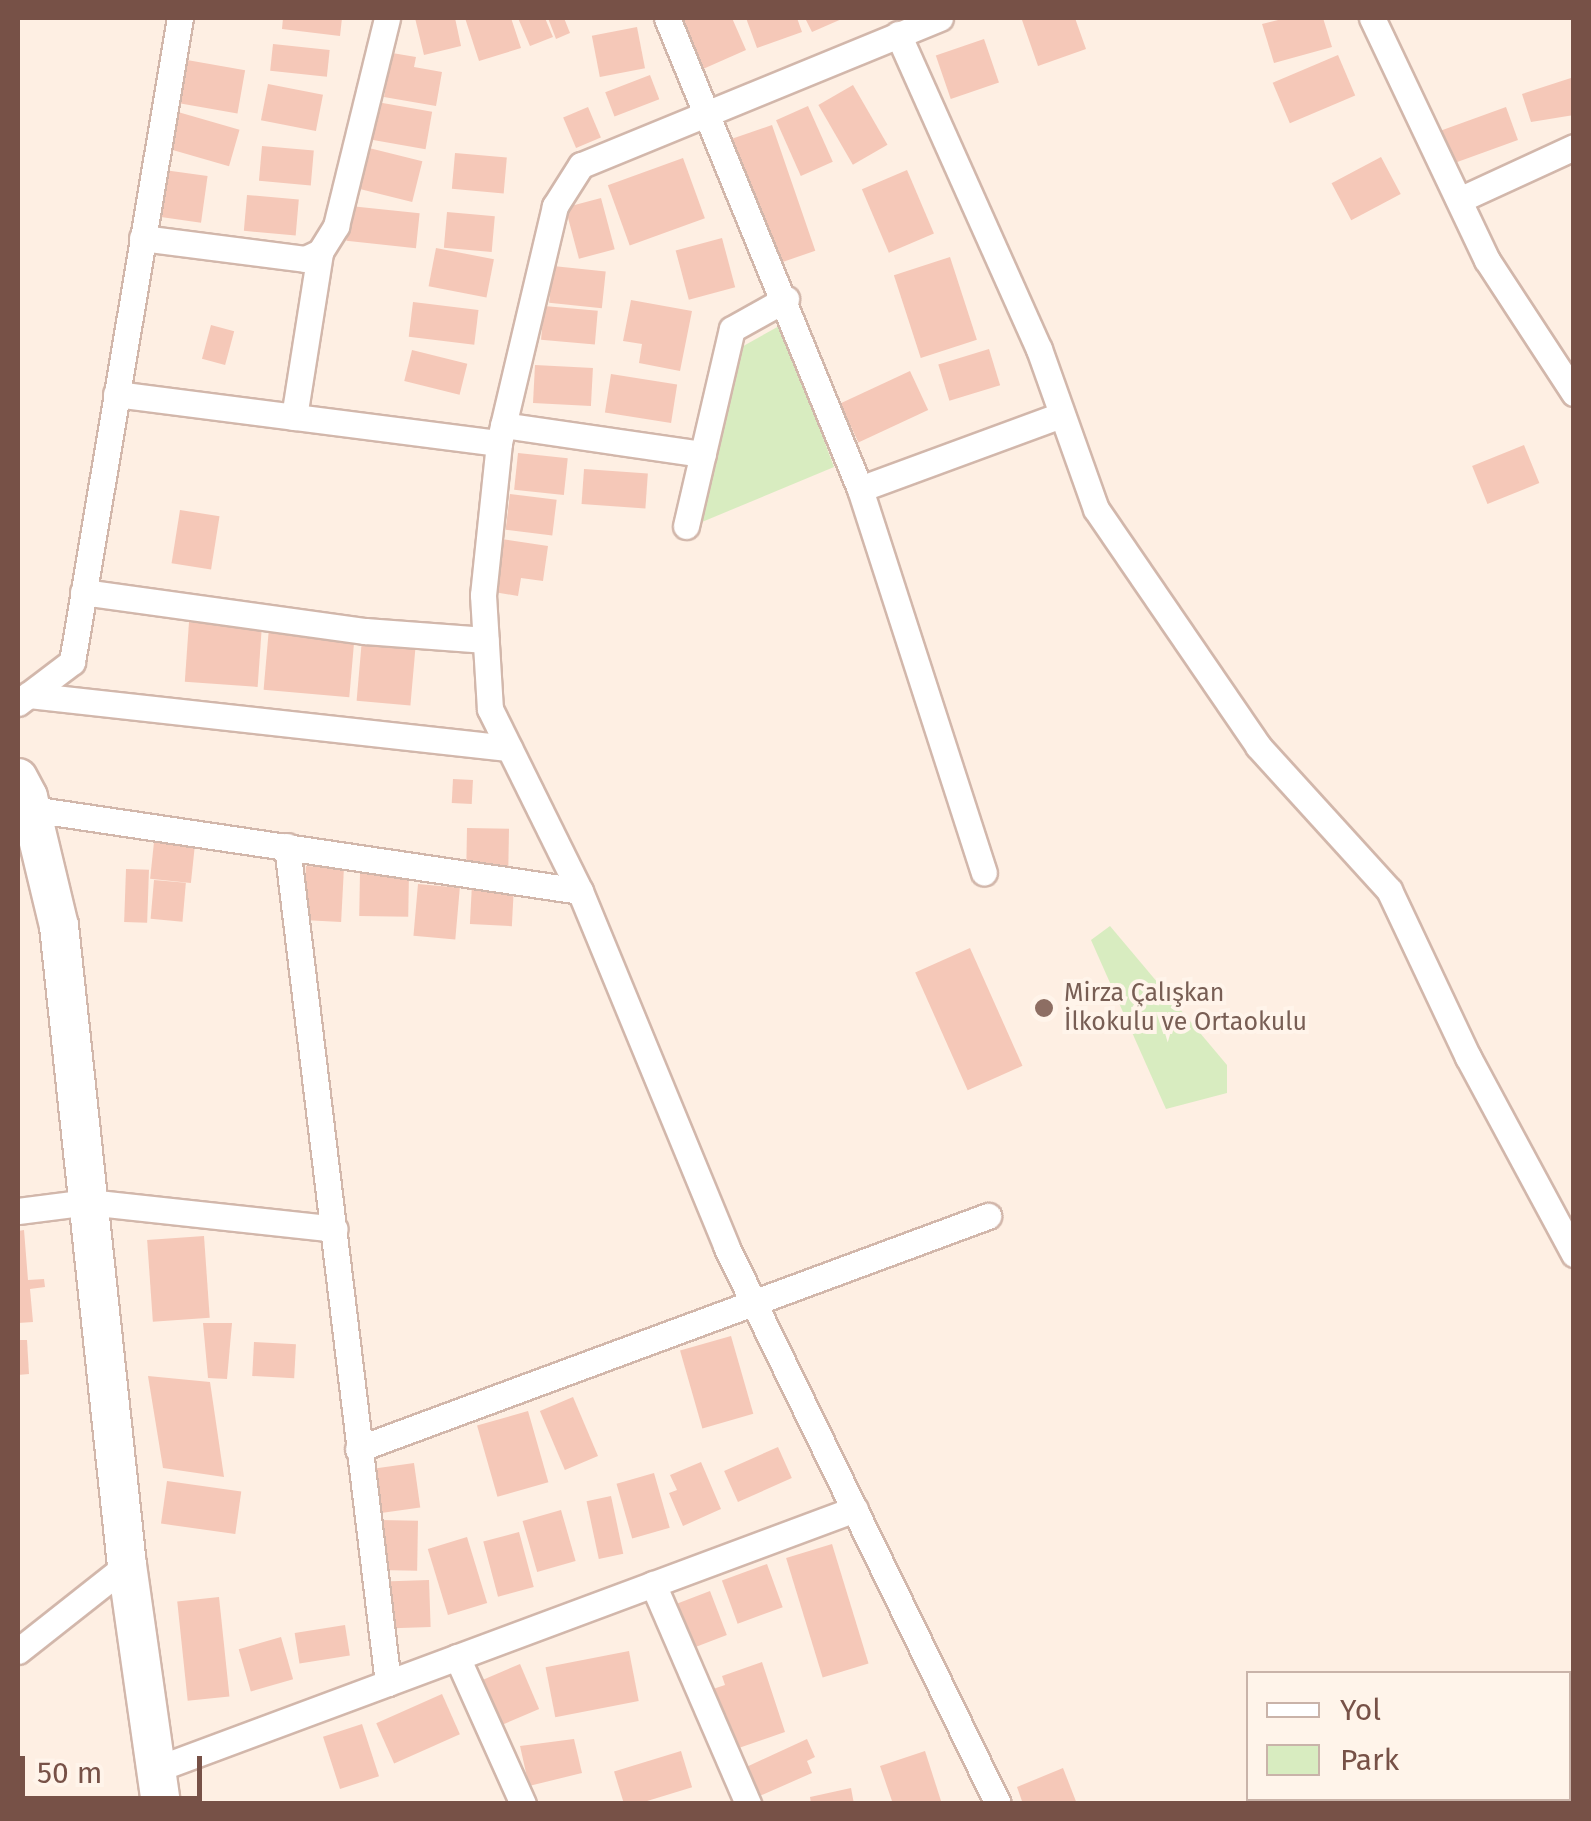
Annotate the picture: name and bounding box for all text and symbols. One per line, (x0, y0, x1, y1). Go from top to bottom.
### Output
place label: Mirza Çalışkan İlkokulu ve Ortaokulu (1064, 979, 1307, 1038)
marker: Mirza Çalışkan İlkokulu ve Ortaokulu (1033, 997, 1055, 1019)
legend (1246, 1671, 1571, 1801)
text: Yol (1340, 1692, 1381, 1728)
scale bar (25, 1736, 208, 1798)
text: Park (1340, 1742, 1399, 1778)
text: 50 m (37, 1755, 102, 1791)

